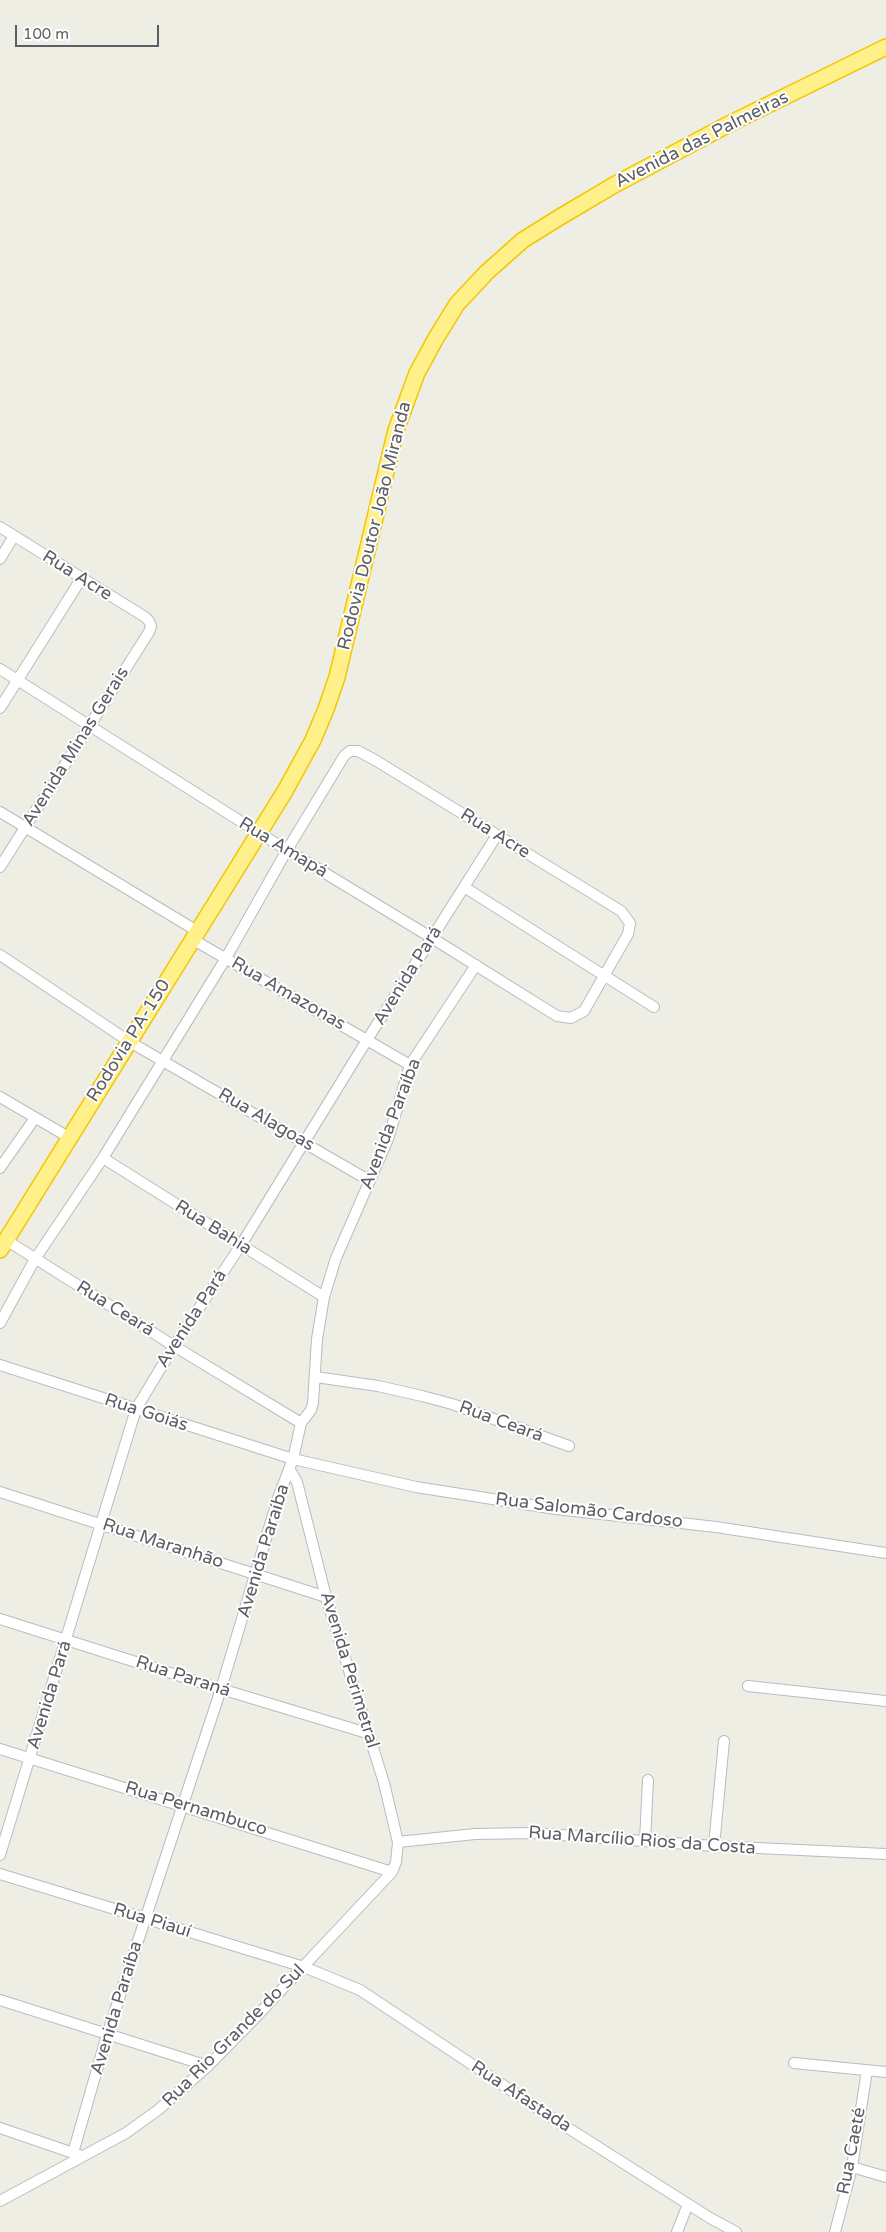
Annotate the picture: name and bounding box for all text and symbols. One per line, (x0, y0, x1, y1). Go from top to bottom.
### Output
scale bar (18, 15, 161, 47)
text: 100 m (23, 25, 69, 43)
street label: Avenida das Palmeiras (612, 87, 792, 193)
street label: Rodovia Doutor João Miranda (334, 400, 416, 652)
street label: Rua Acre (38, 546, 116, 606)
street label: Avenida Minas Gerais (18, 663, 134, 831)
street label: Rua Acre (456, 804, 534, 864)
street label: Rua Amapá (235, 813, 331, 883)
street label: Avenida Pará (369, 922, 447, 1030)
street label: Rua Amazonas (227, 953, 349, 1035)
street label: Rodovia PA-150 (83, 976, 175, 1106)
street label: Avenida Paraíba (356, 1055, 426, 1193)
street label: Rua Alagoas (214, 1084, 318, 1156)
street label: Rua Bahia (171, 1196, 255, 1260)
street label: Avenida Pará (152, 1266, 232, 1372)
street label: Rua Ceará (72, 1276, 158, 1342)
street label: Rua Goiás (102, 1389, 190, 1437)
street label: Rua Ceará (456, 1397, 546, 1447)
street label: Avenida Paraíba (233, 1482, 295, 1620)
street label: Rua Salomão Cardoso (494, 1489, 684, 1533)
street label: Rua Maranhão (100, 1514, 226, 1574)
street label: Avenida Perimetral (315, 1589, 383, 1751)
street label: Avenida Pará (23, 1638, 77, 1752)
street label: Rua Paraná (133, 1652, 233, 1702)
street label: Rua Pernambuco (122, 1777, 270, 1841)
street label: Rua Marcílio Rios da Costa (528, 1822, 756, 1860)
street label: Rua Piauí (110, 1899, 194, 1943)
street label: Avenida Paraíba (86, 1939, 148, 2077)
street label: Rua Rio Grande do Sul (158, 1960, 310, 2112)
street label: Rua Afastada (467, 2057, 575, 2137)
street label: Rua Caeté (833, 2106, 871, 2196)

